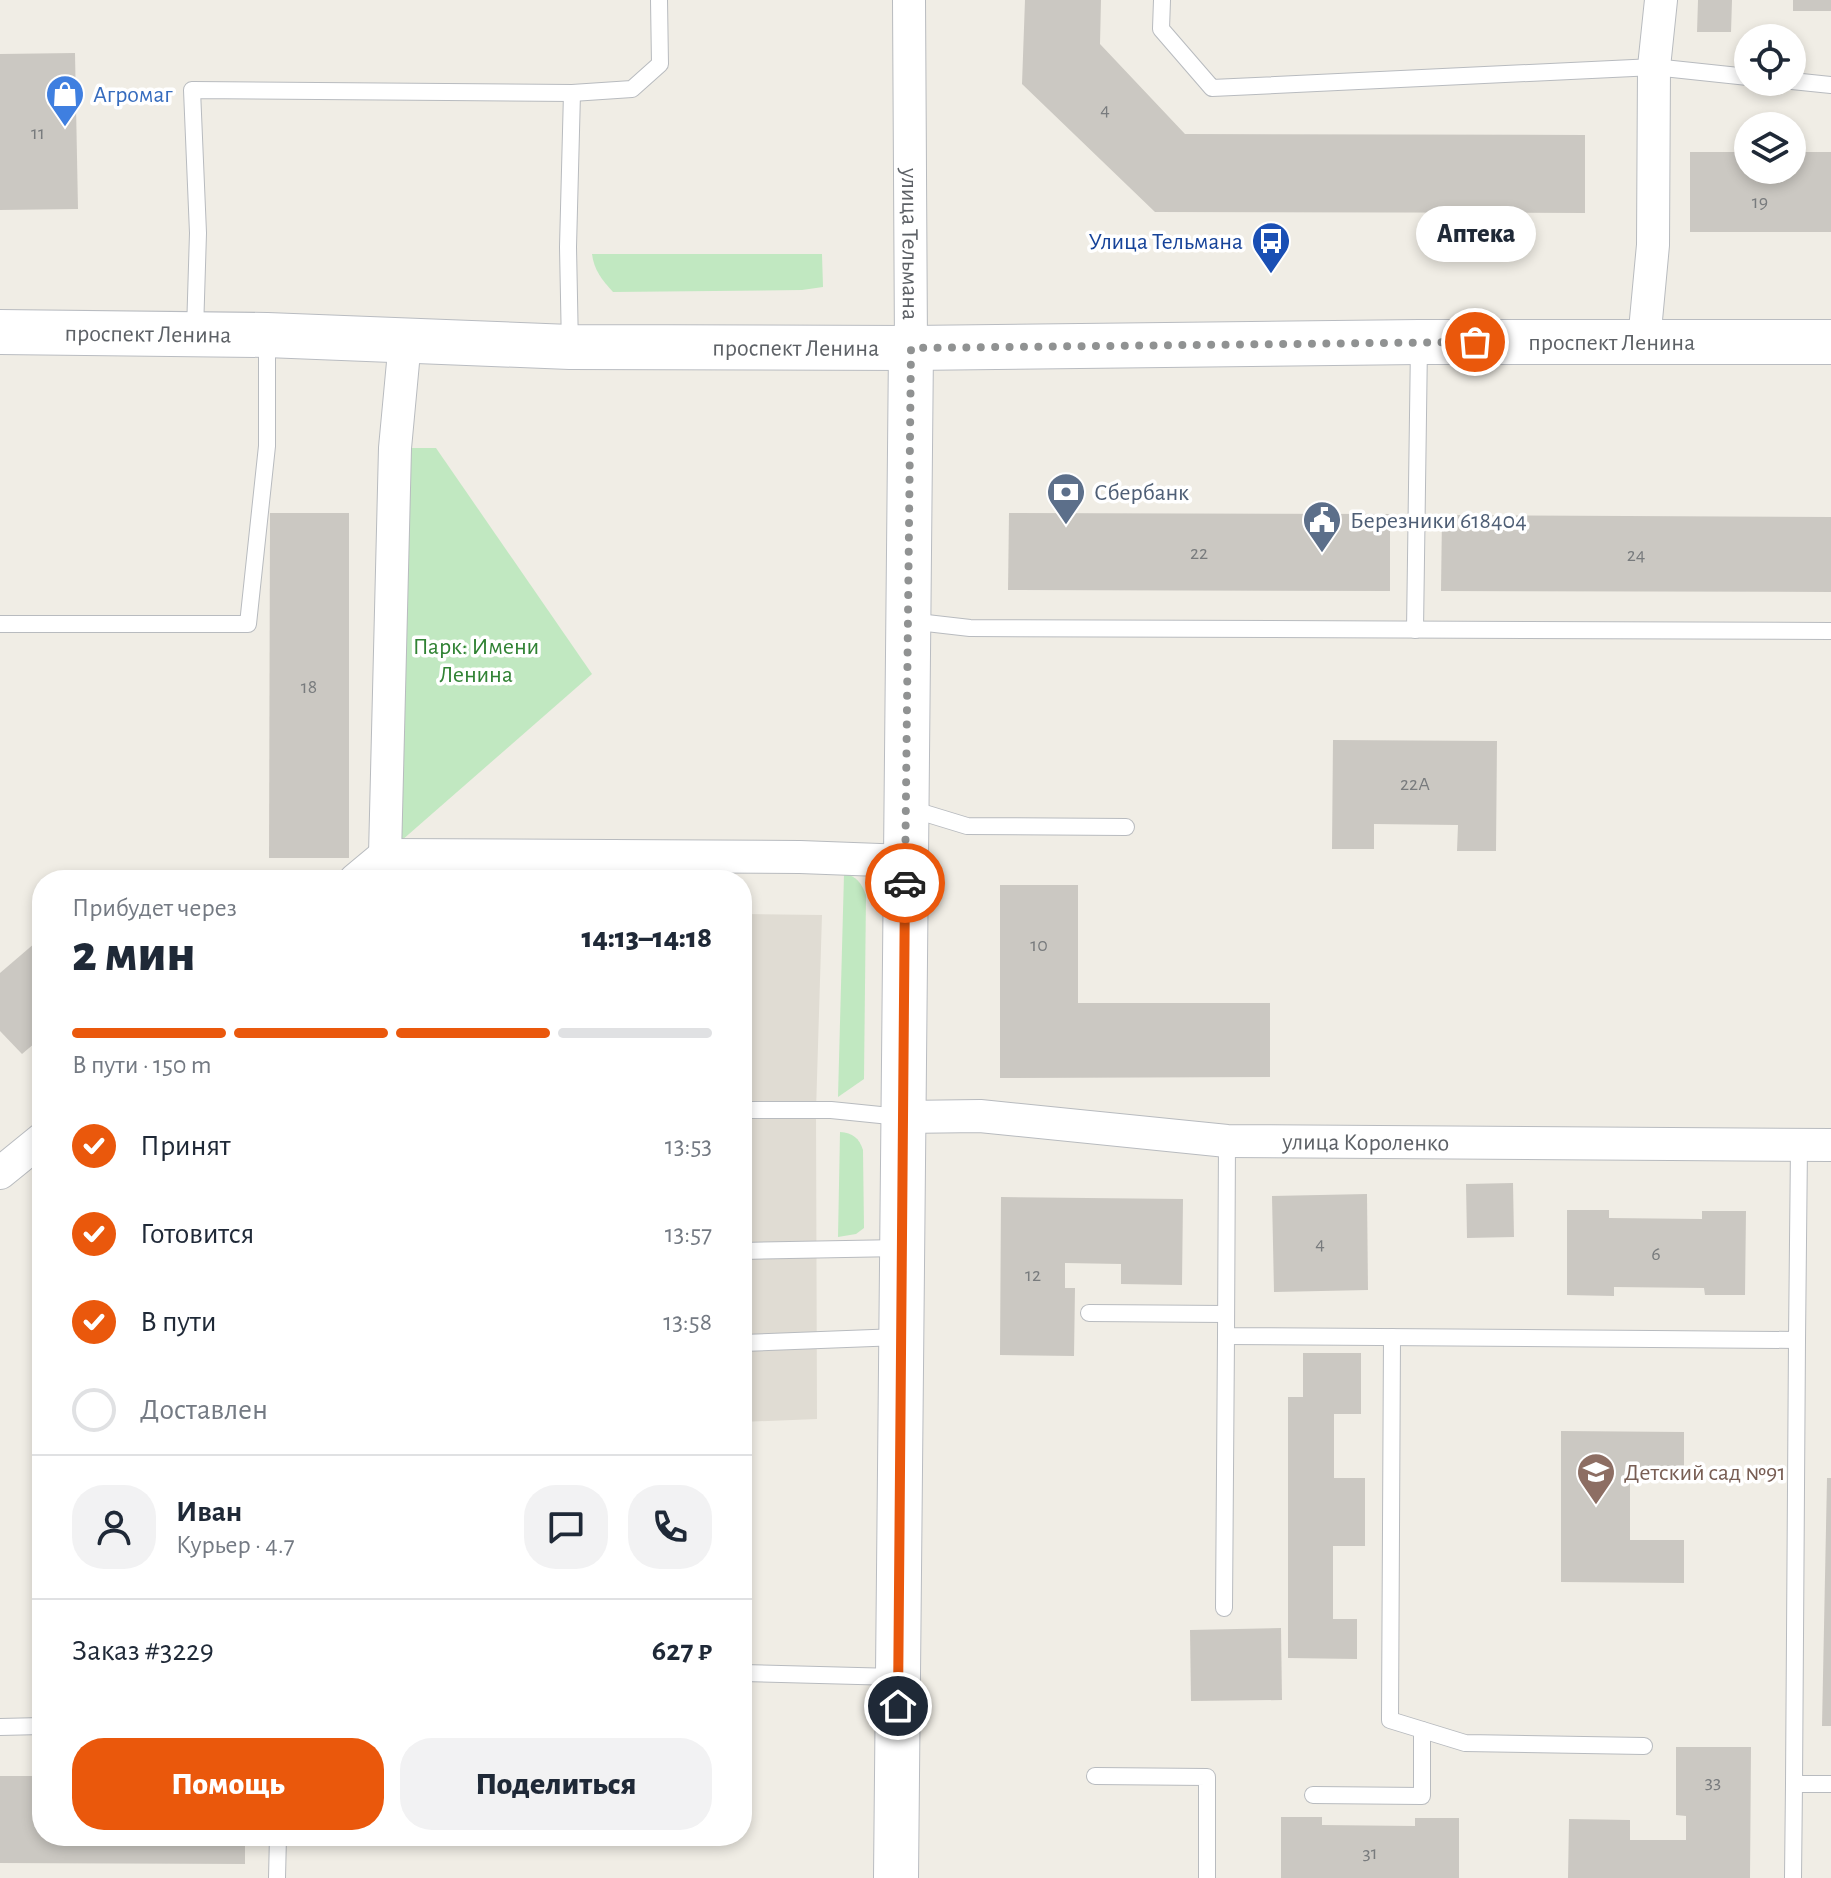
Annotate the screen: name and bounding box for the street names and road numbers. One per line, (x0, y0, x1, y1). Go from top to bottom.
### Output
street label: улица Тельмана (897, 167, 922, 320)
street label: проспект Ленина (64, 322, 232, 348)
street label: проспект Ленина (1528, 331, 1695, 355)
street label: проспект Ленина (712, 336, 879, 361)
street label: улица Короленко (1281, 1130, 1449, 1155)

